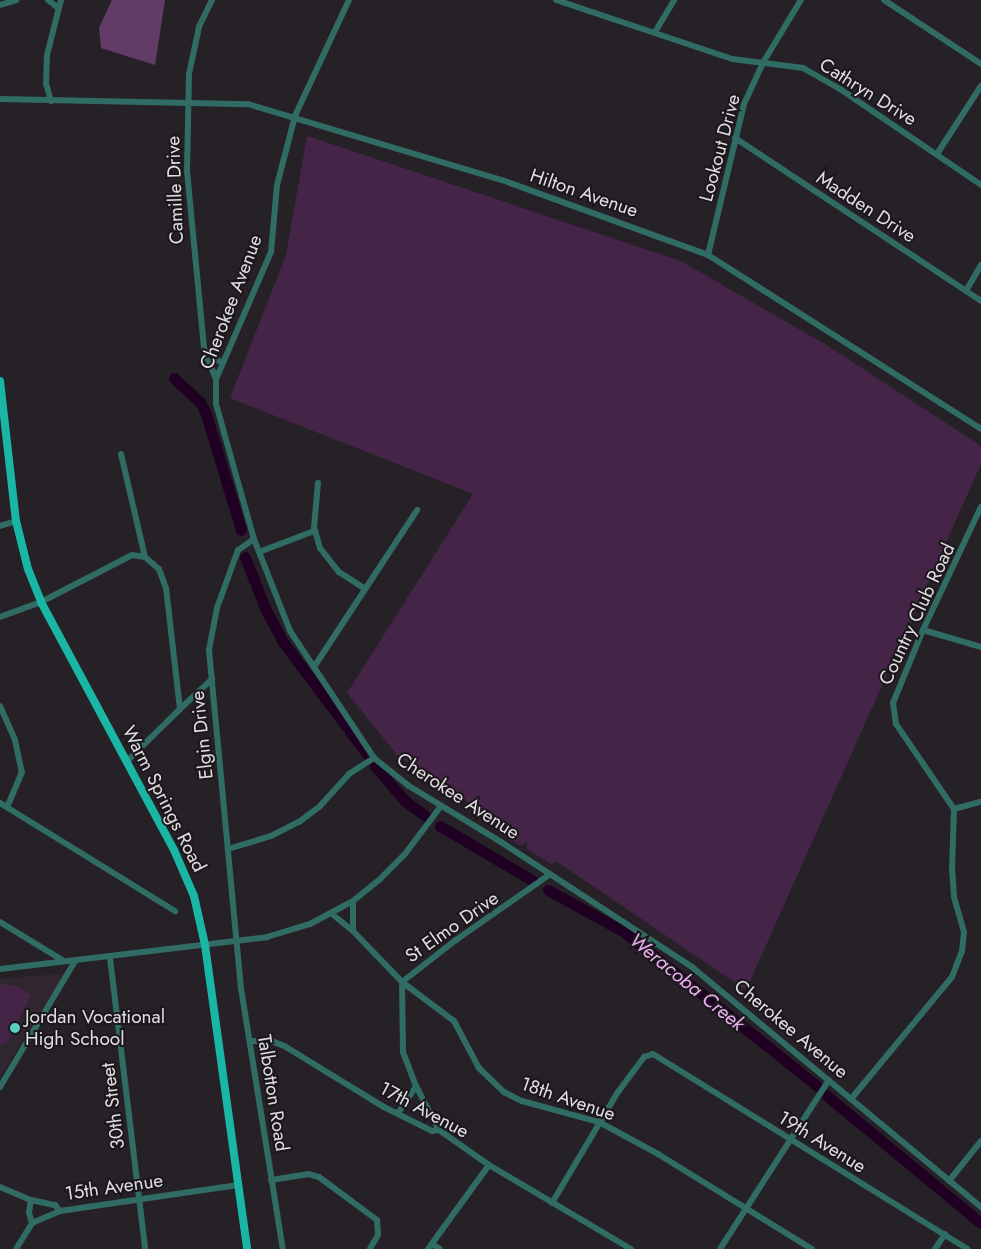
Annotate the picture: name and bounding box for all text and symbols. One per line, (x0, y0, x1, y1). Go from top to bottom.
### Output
street label: Cathryn Drive (815, 53, 921, 131)
street label: Lookout Drive (695, 92, 745, 204)
street label: Camille Drive (162, 135, 188, 245)
street label: Hilton Avenue (527, 164, 641, 222)
street label: Madden Drive (812, 166, 920, 248)
street label: Cherokee Avenue (195, 232, 267, 372)
street label: Country Club Road (874, 539, 960, 689)
street label: Elgin Drive (186, 690, 218, 780)
street label: Warm Springs Road (117, 722, 211, 876)
street label: Cherokee Avenue (392, 748, 524, 844)
street label: St Elmo Drive (401, 887, 503, 967)
water label: Weracoba Creek (624, 928, 750, 1036)
street label: Cherokee Avenue (729, 975, 853, 1083)
place label: Jordan Vocational High School (25, 1006, 165, 1050)
marker: Jordan Vocational High School (9, 1022, 21, 1034)
street label: Talbotton Road (253, 1033, 293, 1153)
street label: 30th Street (96, 1061, 130, 1151)
street label: 18th Avenue (518, 1072, 618, 1126)
street label: 17th Avenue (375, 1077, 473, 1143)
street label: 19th Avenue (774, 1106, 870, 1178)
street label: 15th Avenue (64, 1169, 164, 1205)

